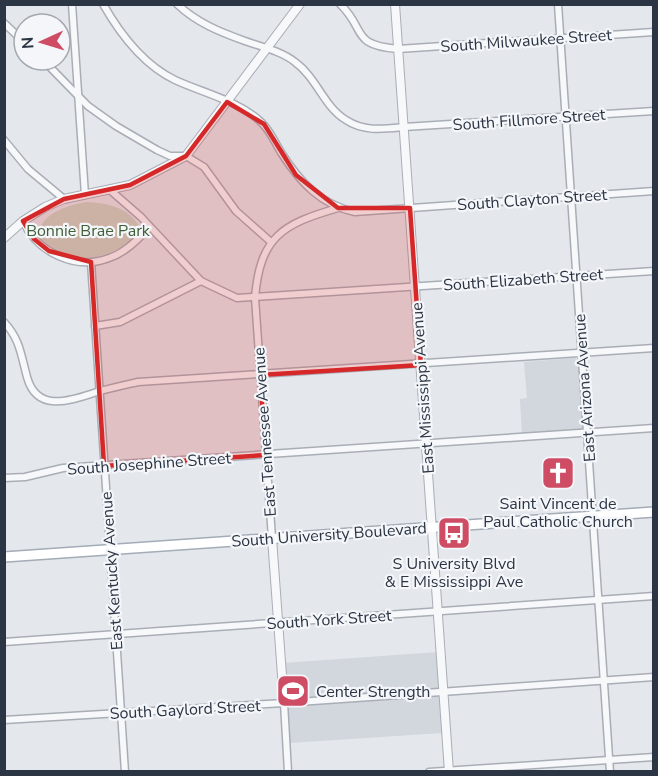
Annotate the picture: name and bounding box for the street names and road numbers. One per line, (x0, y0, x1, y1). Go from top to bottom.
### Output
street label: South Milwaukee Street (440, 24, 613, 58)
street label: South Fillmore Street (452, 104, 607, 136)
street label: South Clayton Street (456, 184, 608, 216)
street label: South Elizabeth Street (442, 263, 604, 297)
street label: East Mississippi Avenue (406, 302, 440, 474)
street label: East Arizona Avenue (569, 313, 601, 463)
street label: East Tennessee Avenue (248, 347, 282, 517)
street label: South Josephine Street (66, 447, 232, 481)
street label: East Kentucky Avenue (95, 491, 129, 651)
street label: South University Boulevard (231, 517, 428, 553)
street label: South York Street (266, 605, 393, 635)
street label: South Gaylord Street (109, 695, 261, 725)

